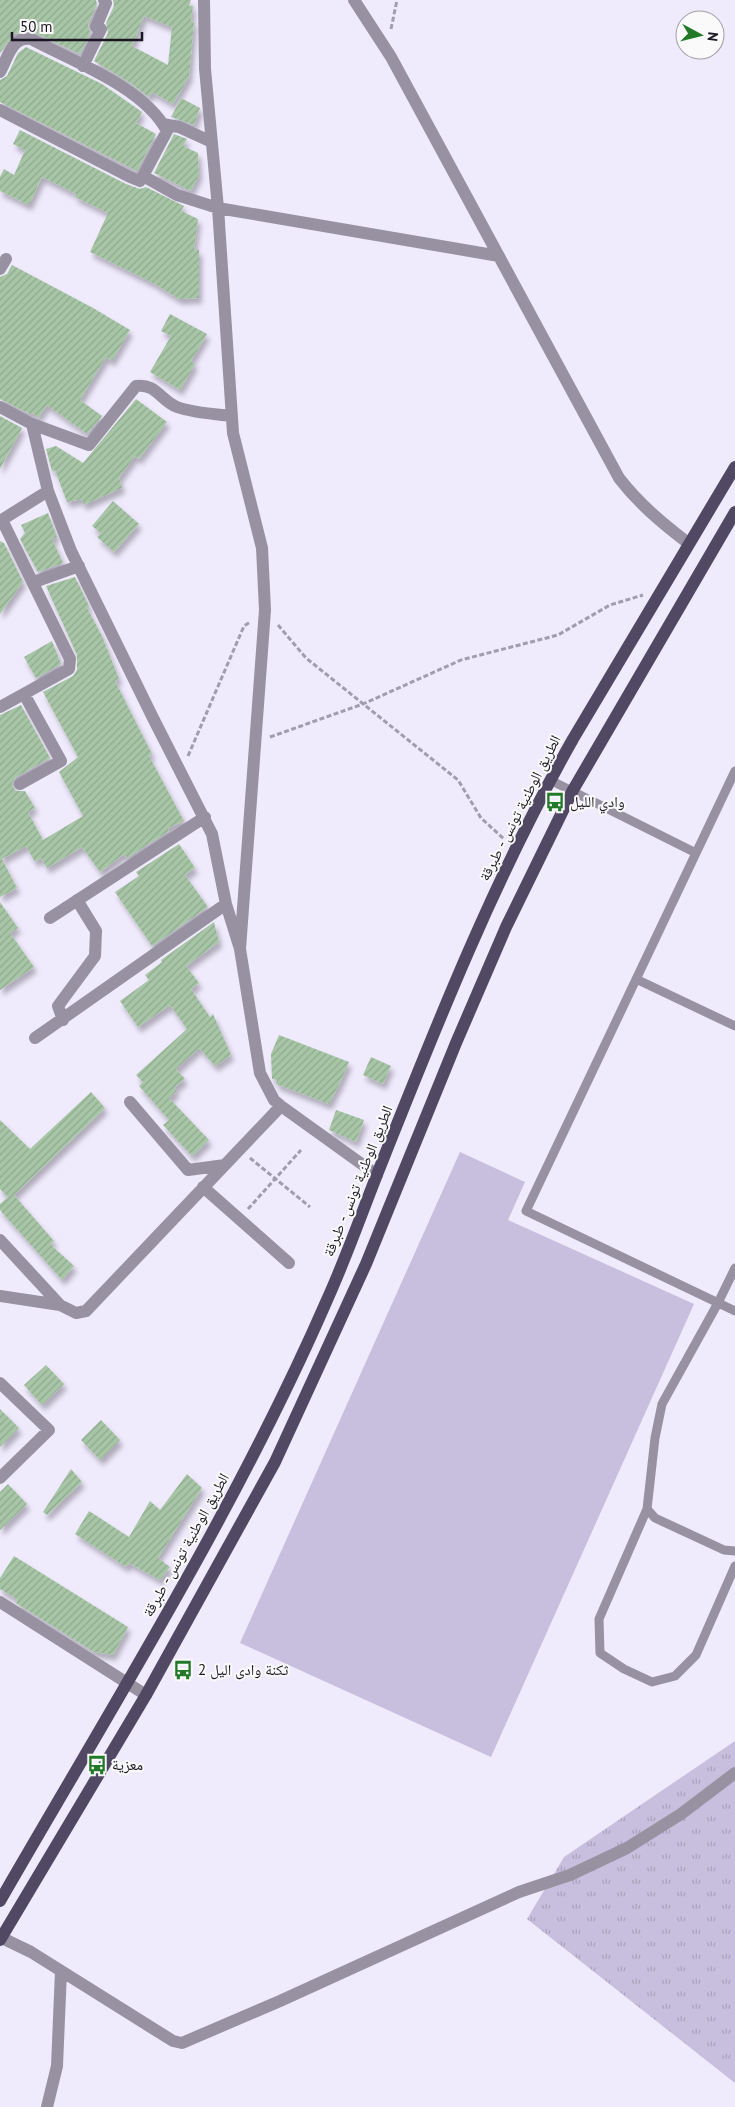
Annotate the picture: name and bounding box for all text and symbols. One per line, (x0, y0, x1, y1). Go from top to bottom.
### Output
scale bar (12, 10, 142, 42)
north arrow (675, 10, 725, 60)
text: 50 m (20, 17, 53, 36)
text: N (703, 31, 722, 42)
street label: الطريق الوطنية تونس - طبرقة (474, 732, 566, 884)
bus stop icon: وادي الليل (544, 791, 566, 813)
place label: وادي الليل (570, 792, 625, 814)
street label: الطريق الوطنية تونس - طبرقة (319, 1102, 397, 1260)
street label: الطريق الوطنية تونس - طبرقة (138, 1470, 234, 1620)
bus stop icon: ثكنة وادى اليل 2 (172, 1659, 194, 1681)
place label: ثكنة وادى اليل 2 (198, 1660, 288, 1680)
bus stop icon: معزية (86, 1754, 108, 1776)
place label: معزية (112, 1755, 143, 1774)

